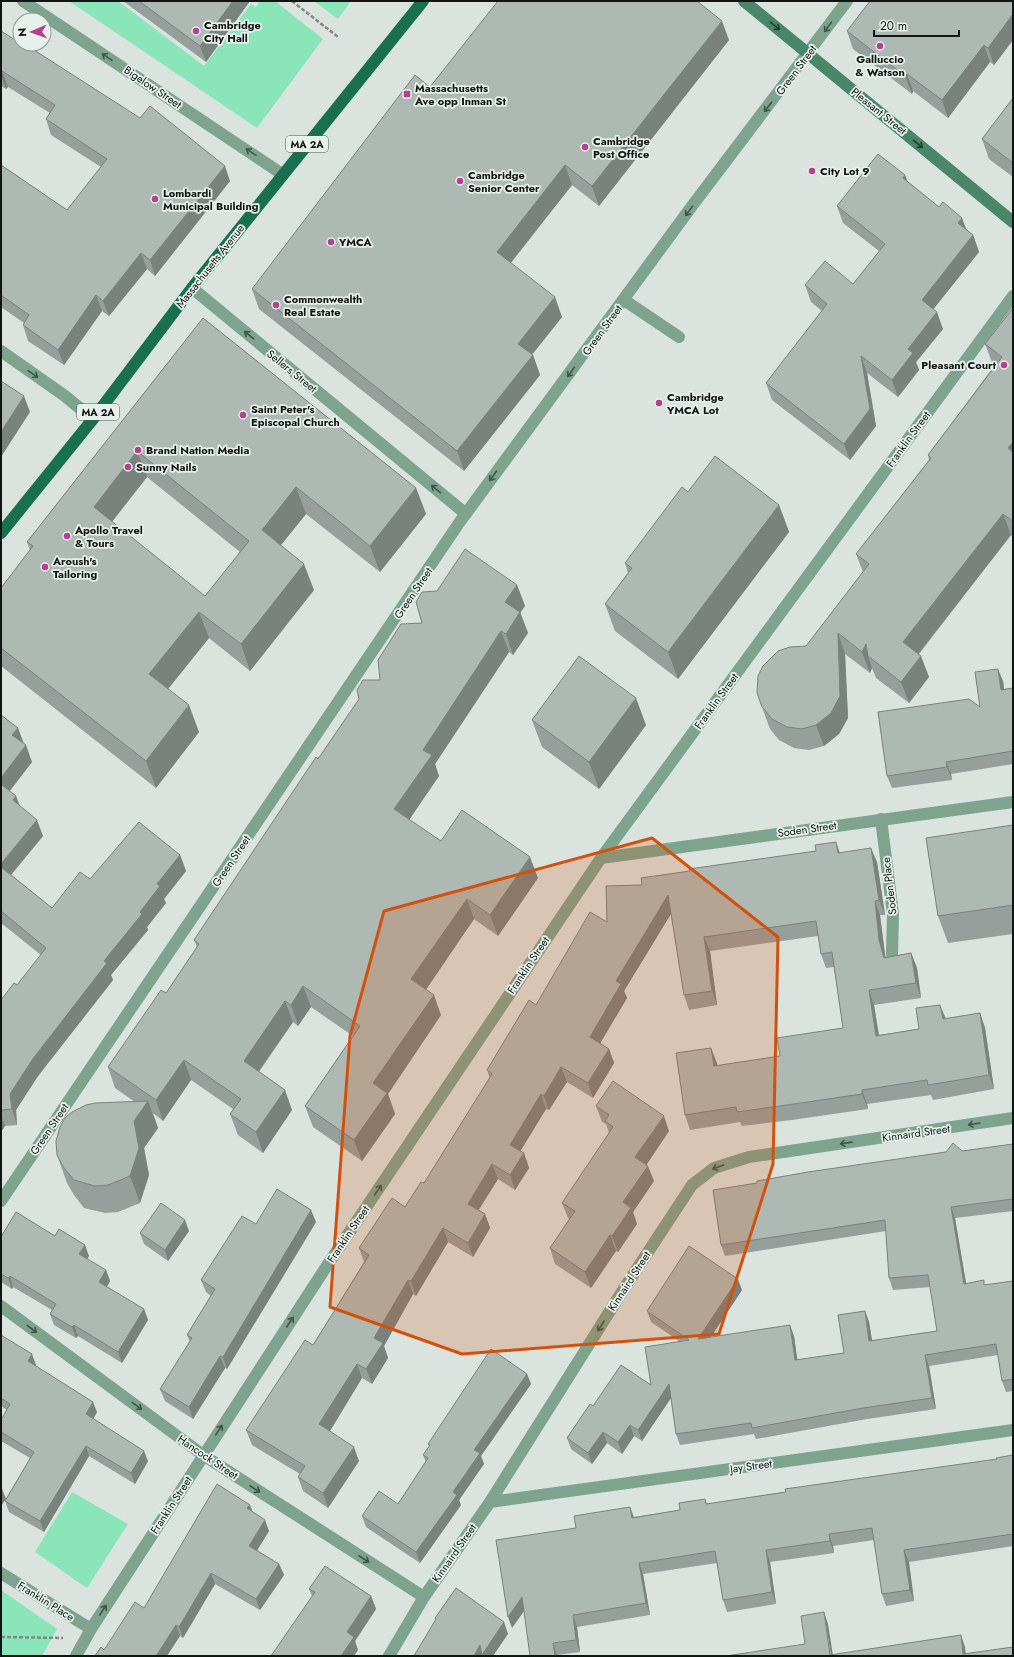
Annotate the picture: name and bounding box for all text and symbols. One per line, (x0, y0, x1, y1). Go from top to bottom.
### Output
north arrow (12, 12, 52, 52)
scale bar (874, 12, 959, 38)
place label: Cambridge City Hall (204, 17, 261, 46)
text: 20 m (880, 17, 907, 35)
one-way arrow (769, 21, 780, 30)
one-way arrow (824, 22, 832, 33)
marker: Cambridge City Hall (191, 26, 201, 36)
text: N (14, 28, 30, 37)
street label: Green Street (772, 41, 820, 98)
marker: Galluccio & Watson (875, 41, 885, 51)
place label: Galluccio & Watson (855, 51, 905, 80)
one-way arrow (101, 52, 113, 60)
street label: Bigelow Street (121, 62, 185, 112)
place label: Massachusetts Ave opp Inman St (414, 80, 506, 109)
street label: Pleasant Street (848, 84, 910, 139)
marker: Massachusetts Ave opp Inman St (402, 89, 412, 99)
one-way arrow (764, 102, 772, 113)
place label: Cambridge Post Office (593, 133, 650, 162)
road number: MA 2A (286, 136, 328, 152)
one-way arrow (913, 140, 924, 148)
marker: Cambridge Post Office (580, 142, 590, 152)
one-way arrow (245, 147, 256, 156)
place label: City Lot 9 (820, 163, 870, 179)
marker: City Lot 9 (807, 166, 817, 176)
place label: Cambridge Senior Center (468, 167, 540, 196)
marker: Cambridge Senior Center (455, 176, 465, 186)
place label: Lombardi Municipal Building (163, 185, 259, 214)
marker: Lombardi Municipal Building (150, 194, 160, 204)
one-way arrow (685, 205, 693, 216)
street label: Massachusetts Avenue (172, 220, 248, 311)
place label: YMCA (338, 234, 373, 250)
marker: YMCA (326, 237, 336, 247)
place label: Commonwealth Real Estate (284, 291, 362, 320)
marker: Commonwealth Real Estate (271, 300, 281, 310)
street label: Green Street (578, 301, 626, 358)
one-way arrow (243, 331, 254, 340)
street label: Sellers Street (264, 346, 321, 396)
place label: Pleasant Court (921, 357, 996, 373)
marker: Pleasant Court (999, 360, 1009, 370)
one-way arrow (567, 366, 575, 377)
one-way arrow (27, 370, 38, 378)
place label: Cambridge YMCA Lot (666, 389, 724, 418)
marker: Cambridge YMCA Lot (654, 398, 664, 408)
place label: Saint Peter's Episcopal Church (251, 401, 340, 430)
road number: MA 2A (77, 404, 119, 420)
street label: Franklin Street (882, 407, 934, 470)
marker: Saint Peter's Episcopal Church (238, 410, 248, 420)
place label: Brand Nation Media (146, 442, 249, 458)
marker: Brand Nation Media (133, 445, 143, 455)
place label: Sunny Nails (136, 459, 197, 475)
marker: Sunny Nails (123, 462, 133, 472)
one-way arrow (489, 471, 498, 482)
one-way arrow (430, 484, 441, 493)
place label: Apollo Travel & Tours (74, 522, 143, 551)
marker: Apollo Travel & Tours (62, 531, 72, 541)
place label: Aroush's Tailoring (52, 553, 97, 582)
marker: Aroush's Tailoring (40, 562, 50, 572)
street label: Green Street (390, 564, 436, 622)
street label: Franklin Street (690, 669, 742, 732)
street label: Soden Street (777, 817, 838, 841)
street label: Green Street (208, 832, 254, 890)
street label: Soden Place (877, 856, 900, 916)
street label: Franklin Street (503, 933, 553, 997)
street label: Green Street (26, 1100, 72, 1158)
street label: Kinnaird Street (881, 1120, 951, 1146)
one-way arrow (968, 1120, 981, 1128)
one-way arrow (840, 1139, 853, 1147)
one-way arrow (712, 1164, 725, 1171)
one-way arrow (374, 1185, 382, 1196)
street label: Franklin Street (323, 1202, 373, 1266)
street label: Kinnaird Street (604, 1248, 655, 1314)
one-way arrow (286, 1317, 294, 1328)
one-way arrow (596, 1320, 605, 1331)
one-way arrow (27, 1325, 38, 1333)
one-way arrow (131, 1402, 142, 1411)
one-way arrow (215, 1425, 223, 1436)
street label: Hancock Street (175, 1431, 242, 1483)
street label: Jay Street (727, 1455, 773, 1477)
street label: Franklin Street (146, 1473, 196, 1537)
one-way arrow (249, 1485, 261, 1493)
street label: Kinnaird Street (428, 1520, 480, 1586)
one-way arrow (358, 1556, 370, 1564)
street label: Franklin Place (15, 1577, 78, 1625)
one-way arrow (99, 1605, 107, 1616)

